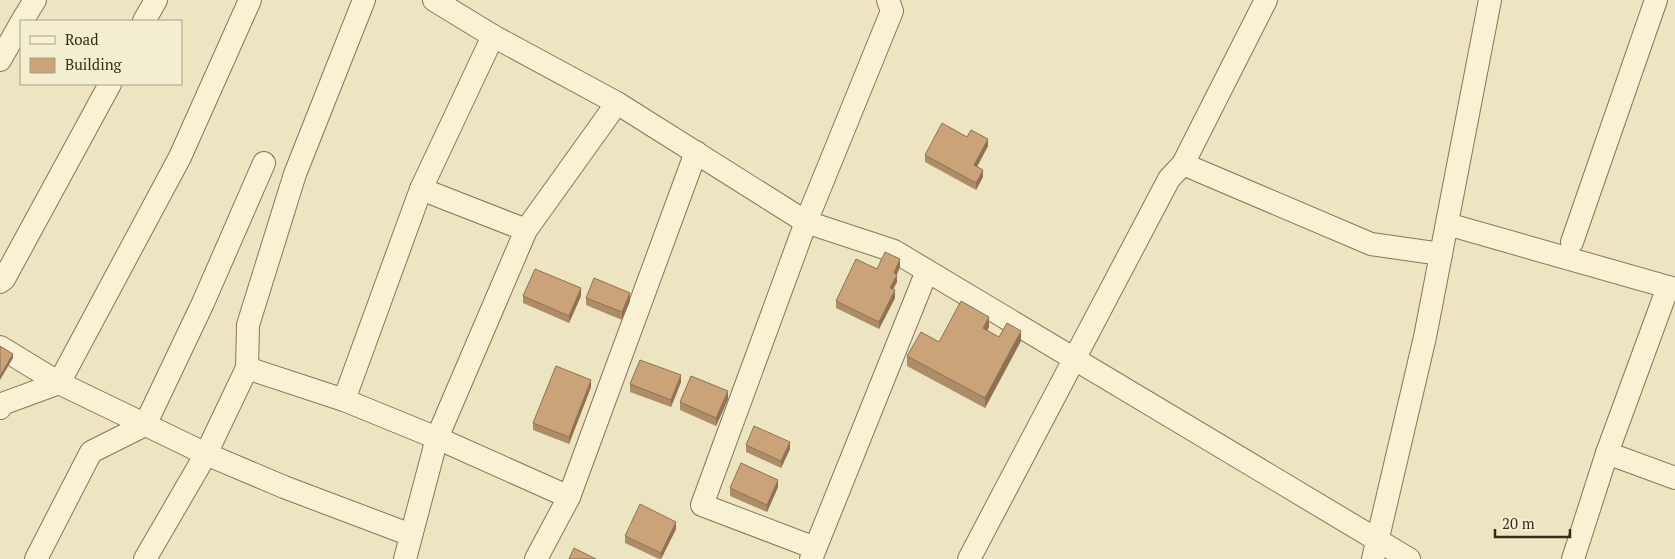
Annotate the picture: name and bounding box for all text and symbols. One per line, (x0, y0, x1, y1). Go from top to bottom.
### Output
legend (20, 20, 182, 85)
text: Road (65, 29, 98, 49)
text: Building (65, 54, 123, 74)
scale bar (1495, 506, 1570, 538)
text: 20 m (1502, 513, 1535, 533)

